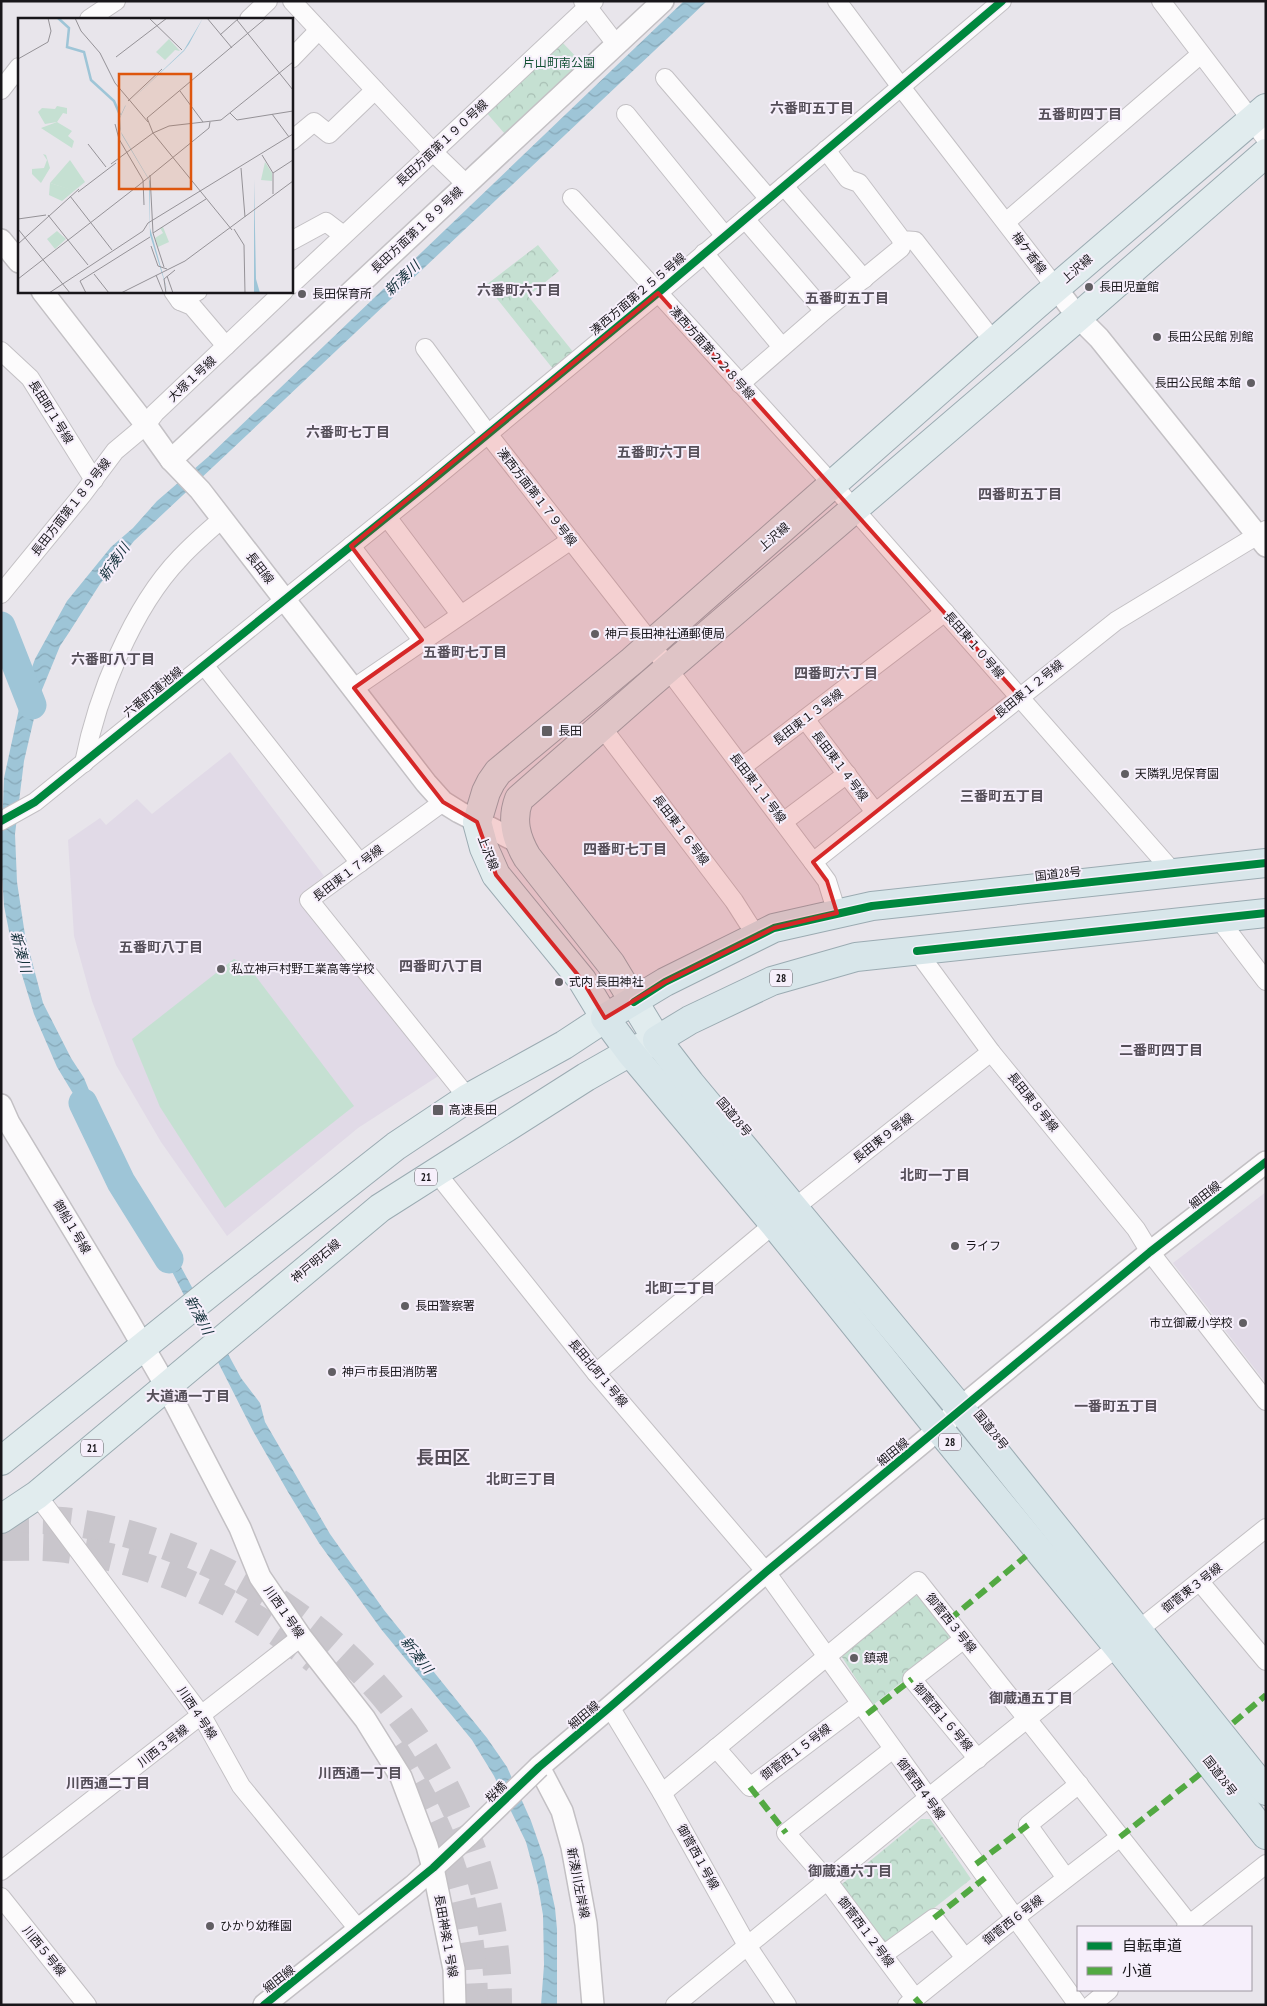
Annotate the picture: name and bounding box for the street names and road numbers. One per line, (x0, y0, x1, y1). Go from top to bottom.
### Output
street label: 長田方面第１９０号線 (393, 96, 491, 189)
street label: 長田方面第１８９号線 (368, 183, 466, 276)
street label: 梅ケ香線 (1009, 229, 1050, 276)
street label: 湊西方面第２５５号線 (587, 249, 688, 338)
street label: 上沢線 (1058, 251, 1095, 286)
street label: 湊西方面第２２８号線 (667, 303, 758, 402)
street label: 大塚１号線 (165, 353, 219, 405)
street label: 長田町１号線 (26, 377, 77, 446)
street label: 湊西方面第１７９号線 (495, 445, 580, 549)
street label: 長田方面第１８９号線 (28, 455, 113, 559)
street label: 上沢線 (755, 519, 792, 554)
street label: 長田線 (243, 549, 277, 586)
street label: 長田東１０号線 (941, 608, 1008, 681)
street label: 長田東１２号線 (991, 656, 1066, 721)
street label: 六番町蓮池線 (120, 663, 185, 720)
street label: 長田東１３号線 (770, 685, 846, 748)
street label: 長田東１４号線 (809, 728, 872, 804)
street label: 長田東１１号線 (727, 750, 790, 826)
street label: 長田東１６号線 (650, 792, 713, 868)
street label: 上沢線 (475, 833, 502, 872)
street label: 長田東１７号線 (310, 841, 386, 904)
street label: 国道28号 (1034, 864, 1082, 883)
road number: 28 (770, 970, 792, 986)
street label: 長田東８号線 (1005, 1069, 1062, 1134)
street label: 国道28号 (714, 1094, 755, 1139)
street label: 長田東９号線 (850, 1110, 916, 1166)
road number: 21 (415, 1168, 437, 1186)
street label: 細田線 (1186, 1178, 1223, 1212)
street label: 御船１号線 (51, 1197, 94, 1256)
street label: 神戸明石線 (288, 1236, 343, 1286)
street label: 長田北町１号線 (566, 1336, 631, 1410)
street label: 国道28号 (971, 1407, 1012, 1453)
street label: 細田線 (874, 1434, 911, 1469)
road number: 28 (939, 1434, 961, 1450)
road number: 21 (81, 1440, 103, 1456)
street label: 御菅東３号線 (1159, 1560, 1225, 1616)
street label: 川西１号線 (261, 1583, 308, 1641)
street label: 御菅西３号線 (923, 1590, 980, 1655)
street label: 御菅西１６号線 (911, 1680, 976, 1754)
street label: 川西４号線 (174, 1684, 220, 1742)
street label: 細田線 (565, 1697, 602, 1732)
street label: 御菅西１５号線 (758, 1720, 834, 1783)
street label: 川西３号線 (134, 1721, 191, 1770)
street label: 国道28号 (1200, 1753, 1241, 1799)
street label: 御菅西４号線 (894, 1755, 949, 1822)
street label: 桜橋 (482, 1778, 510, 1805)
street label: 御菅西１号線 (674, 1822, 722, 1892)
street label: 新湊川左岸線 (564, 1846, 593, 1920)
street label: 御菅西６号線 (980, 1892, 1046, 1948)
street label: 長田神楽１号線 (432, 1893, 461, 1979)
street label: 御菅西１２号線 (835, 1894, 898, 1970)
street label: 川西５号線 (20, 1923, 69, 1979)
street label: 細田線 (260, 1962, 297, 1996)

